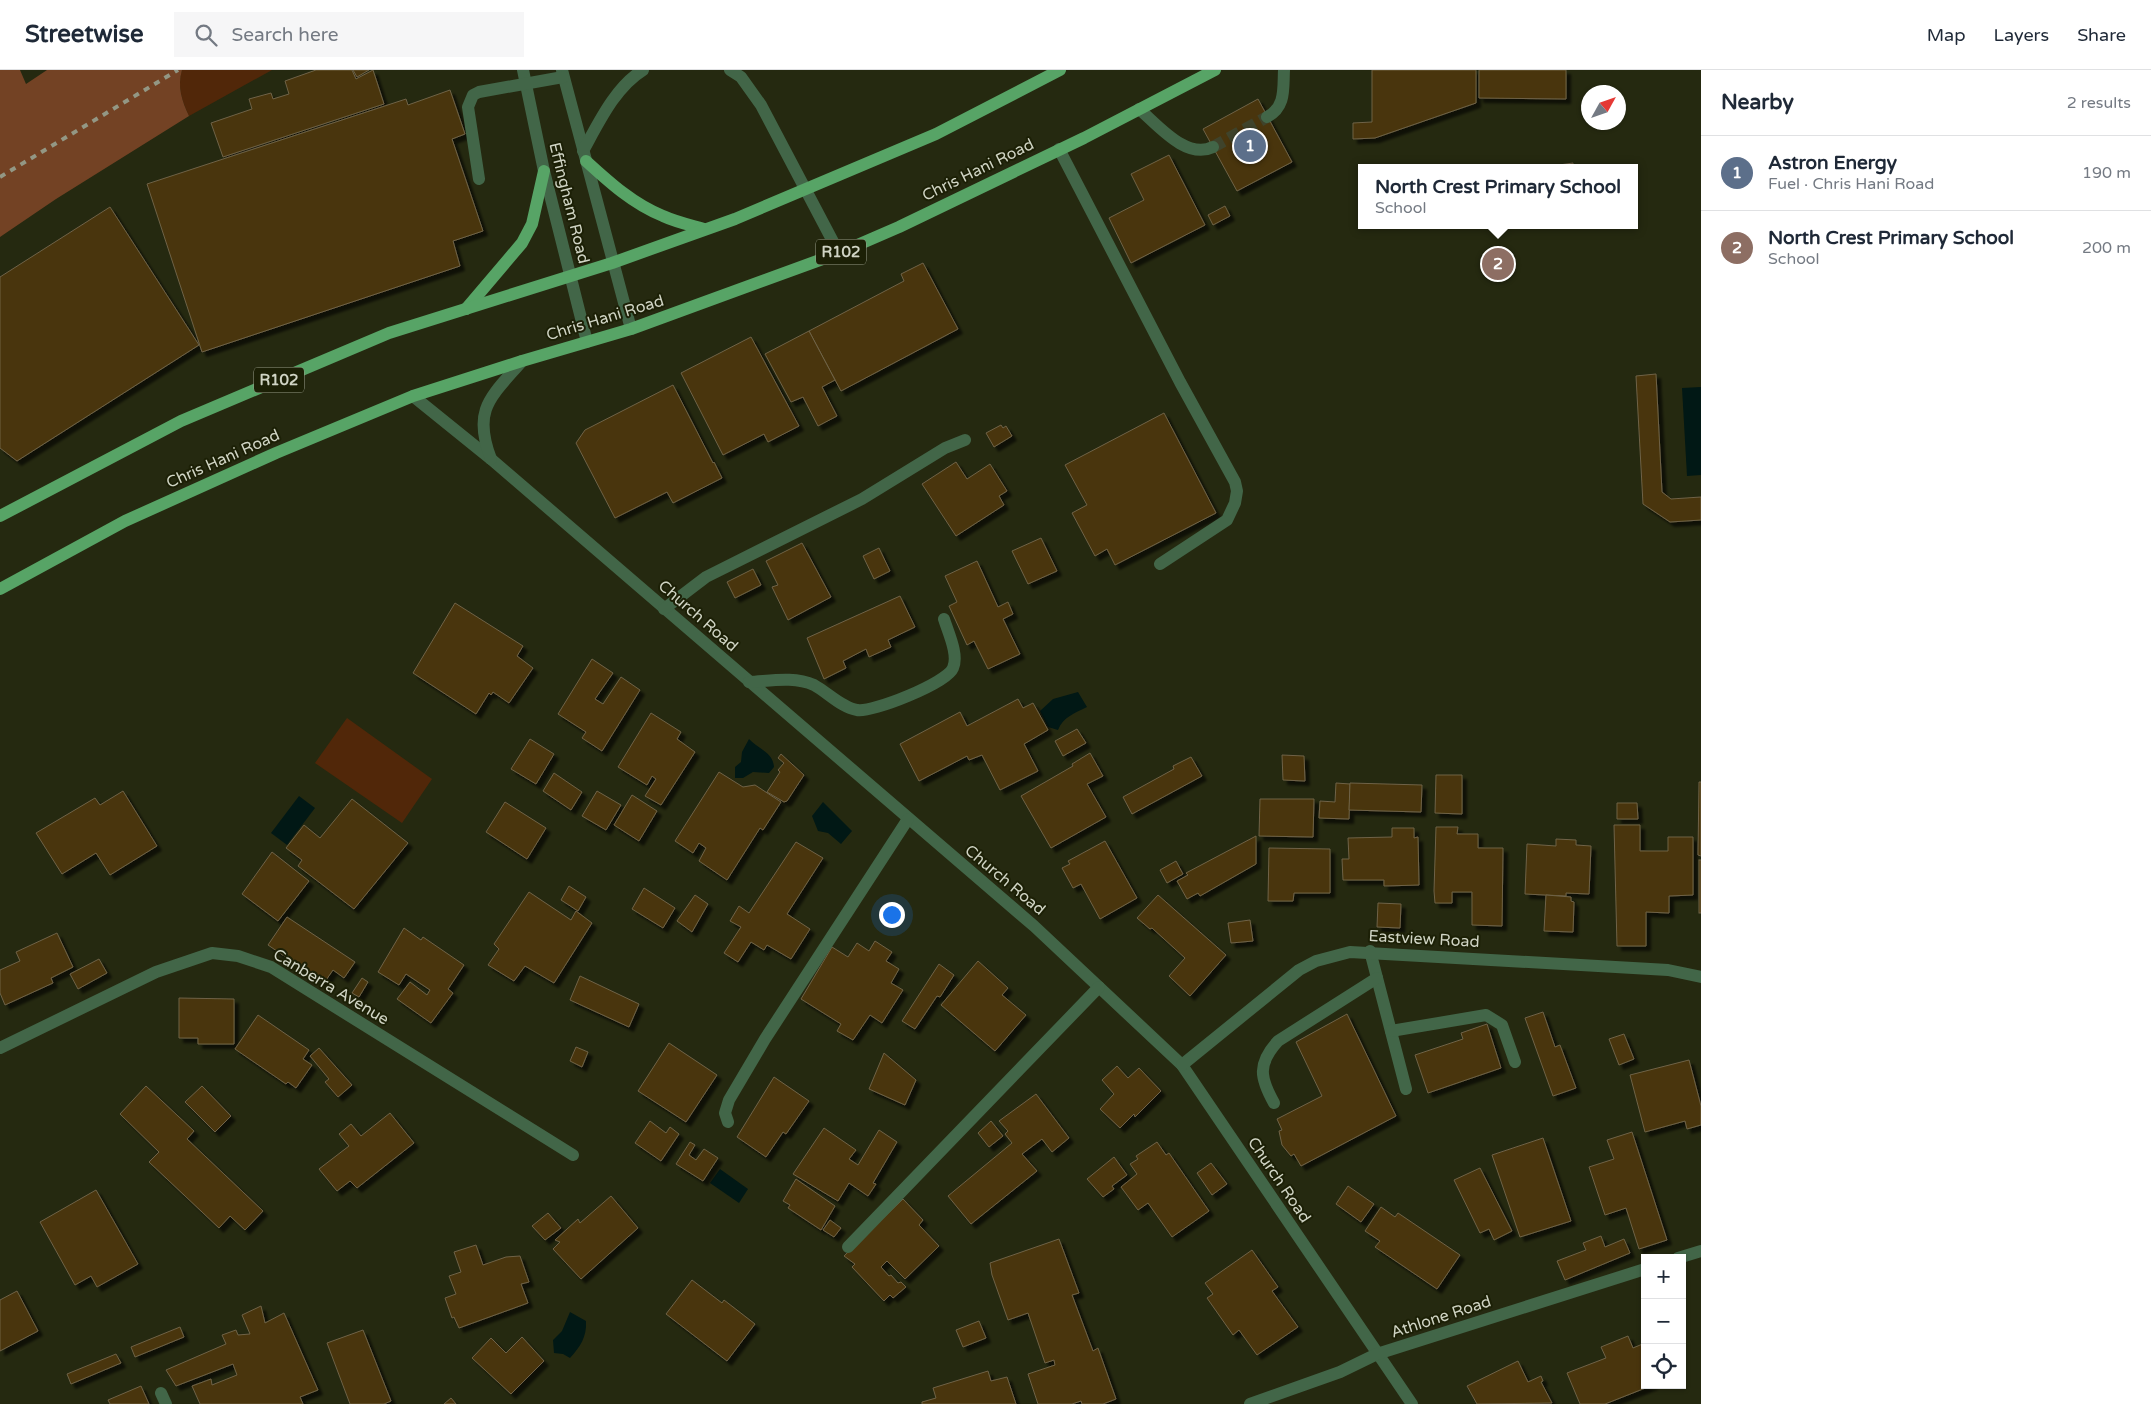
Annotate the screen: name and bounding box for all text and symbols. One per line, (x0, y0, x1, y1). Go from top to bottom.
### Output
search box (174, 12, 524, 57)
text: Streetwise (25, 20, 144, 49)
icon: search (192, 21, 220, 49)
text: Search here (232, 24, 338, 46)
text: Map (1927, 24, 1966, 46)
text: Layers (1994, 24, 2049, 46)
text: Share (2077, 24, 2126, 46)
north arrow (1581, 85, 1626, 130)
text: Nearby (1721, 90, 1794, 115)
text: 2 results (2067, 93, 2131, 113)
pin: 1 (1234, 127, 1266, 165)
street label: Chris Hani Road (919, 134, 1037, 206)
street label: Effingham Road (544, 140, 594, 266)
text: Astron Energy (1768, 152, 1897, 174)
text: 1 (1732, 163, 1742, 183)
text: 190 m (2082, 163, 2131, 183)
popup (1358, 164, 1638, 229)
text: Fuel · Chris Hani Road (1768, 174, 1934, 194)
text: North Crest Primary School (1375, 176, 1621, 198)
text: School (1375, 198, 1427, 218)
text: North Crest Primary School (1768, 227, 2014, 249)
text: 2 (1732, 238, 1742, 258)
text: 200 m (2082, 238, 2131, 258)
road number: R102 (816, 240, 866, 264)
pin: 2 (1482, 245, 1514, 283)
text: School (1768, 249, 1820, 269)
street label: Chris Hani Road (544, 291, 666, 345)
road number: R102 (254, 368, 304, 392)
street label: Chris Hani Road (163, 425, 283, 493)
street label: Church Road (654, 576, 742, 656)
street label: Church Road (961, 840, 1049, 920)
your location (879, 902, 905, 928)
street label: Eastview Road (1368, 926, 1480, 952)
street label: Canberra Avenue (269, 945, 393, 1029)
street label: Church Road (1243, 1133, 1315, 1227)
map controls (1641, 1254, 1686, 1389)
button: + (1641, 1254, 1686, 1299)
street label: Athlone Road (1388, 1291, 1494, 1343)
button: − (1641, 1299, 1686, 1344)
button: locate (1641, 1344, 1686, 1389)

